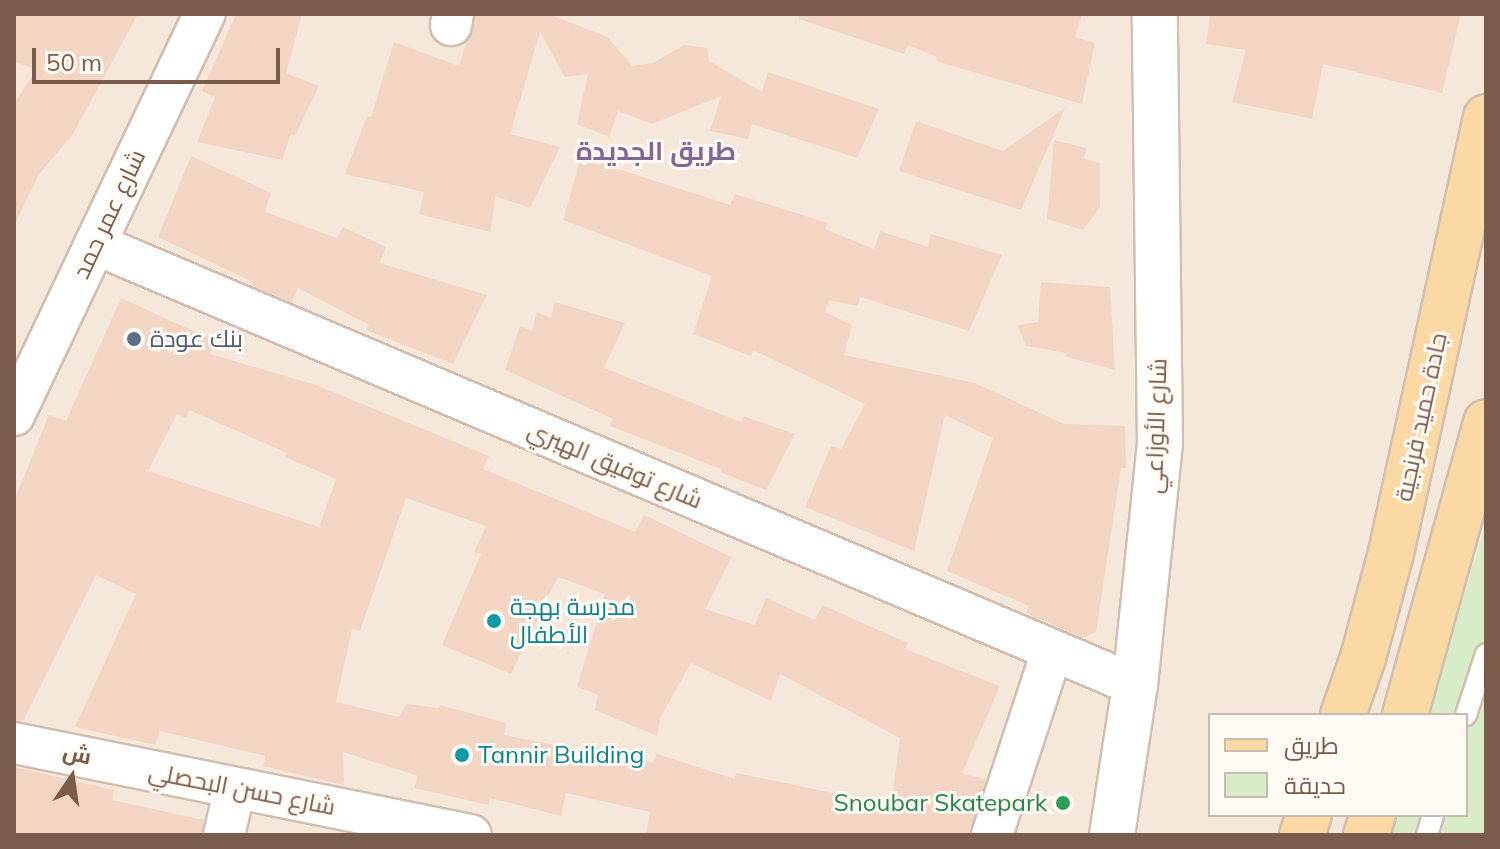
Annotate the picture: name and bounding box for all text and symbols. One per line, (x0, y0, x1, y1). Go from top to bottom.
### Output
scale bar (36, 32, 284, 82)
text: 50 m (46, 47, 102, 77)
district label: طريق الجديدة (576, 135, 736, 167)
street label: شارع عمر حمد (67, 145, 151, 283)
place label: بنك عودة (150, 325, 243, 353)
marker: بنك عودة (125, 330, 143, 348)
street label: جادة حميد فرنجية (1389, 330, 1453, 504)
street label: شارع الأوزاعي (1139, 358, 1173, 494)
street label: شارع توفيق الهبري (523, 415, 707, 515)
place label: مدرسة بهجة الأطفال (510, 593, 635, 649)
marker: مدرسة بهجة الأطفال (485, 612, 503, 630)
legend (1208, 713, 1468, 817)
text: طريق (1284, 730, 1339, 760)
north arrow (32, 737, 112, 817)
text: ش (60, 737, 94, 770)
place label: Tannir Building (478, 741, 644, 769)
marker: Tannir Building (453, 746, 471, 764)
street label: شارع حسن البحصلي (146, 757, 338, 821)
text: حديقة (1284, 770, 1346, 800)
place label: Snoubar Skatepark (834, 789, 1047, 817)
marker: Snoubar Skatepark (1054, 794, 1072, 812)

